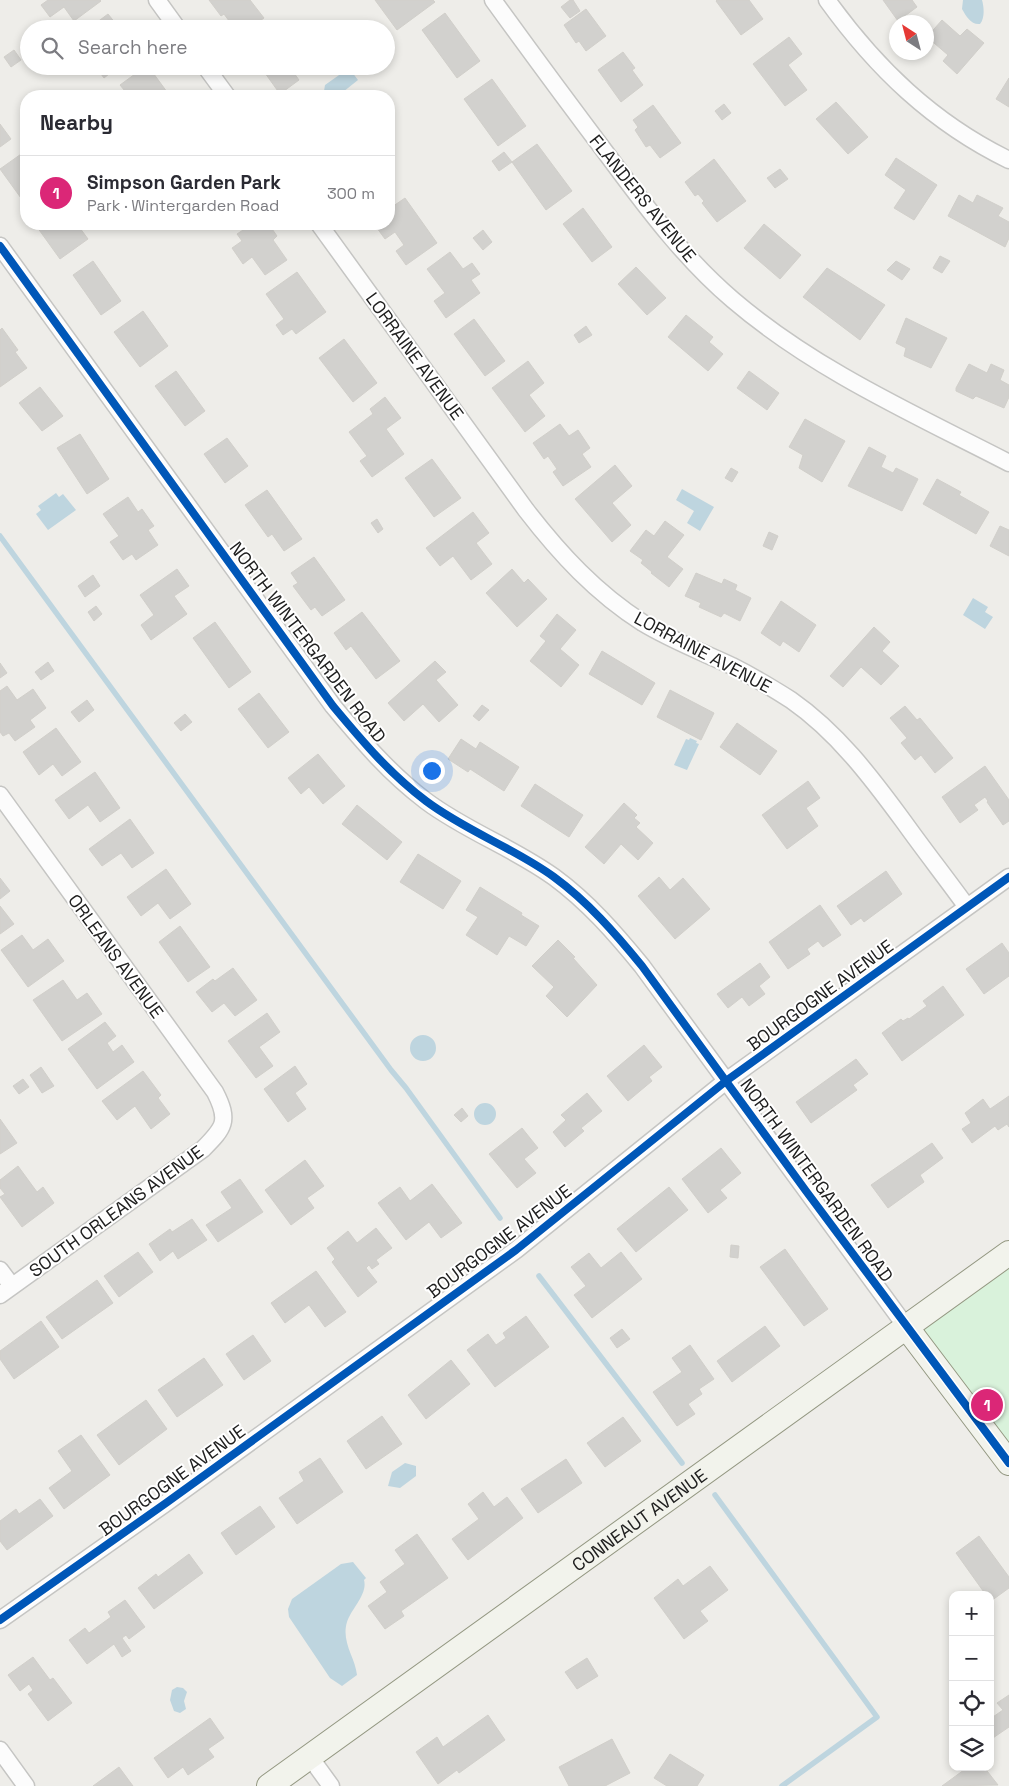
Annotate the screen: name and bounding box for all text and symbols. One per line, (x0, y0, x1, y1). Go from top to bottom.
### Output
north arrow (889, 15, 934, 60)
search box (20, 20, 395, 75)
icon: search (38, 34, 66, 62)
text: Search here (78, 35, 188, 60)
text: Nearby (40, 109, 113, 136)
street label: FLANDERS AVENUE (585, 130, 701, 266)
text: Simpson Garden Park (87, 170, 281, 195)
text: 1 (52, 183, 60, 204)
text: 300 m (327, 183, 375, 204)
text: Park · Wintergarden Road (87, 195, 279, 216)
street label: LORRAINE AVENUE (361, 288, 469, 424)
street label: NORTH WINTERGARDEN ROAD (225, 537, 391, 747)
street label: LORRAINE AVENUE (630, 606, 776, 698)
your location (419, 758, 445, 784)
street label: ORLEANS AVENUE (63, 889, 169, 1023)
street label: BOURGOGNE AVENUE (742, 934, 898, 1056)
street label: NORTH WINTERGARDEN ROAD (735, 1074, 899, 1286)
street label: SOUTH ORLEANS AVENUE (24, 1140, 208, 1282)
street label: BOURGOGNE AVENUE (422, 1179, 576, 1303)
pin: 1 (971, 1386, 1003, 1424)
street label: BOURGOGNE AVENUE (94, 1419, 250, 1541)
street label: CONNEAUT AVENUE (567, 1463, 711, 1576)
map controls (949, 1591, 994, 1771)
button: + (949, 1591, 994, 1636)
button: − (949, 1636, 994, 1681)
button: locate (949, 1681, 994, 1726)
button: layers (949, 1726, 994, 1771)

